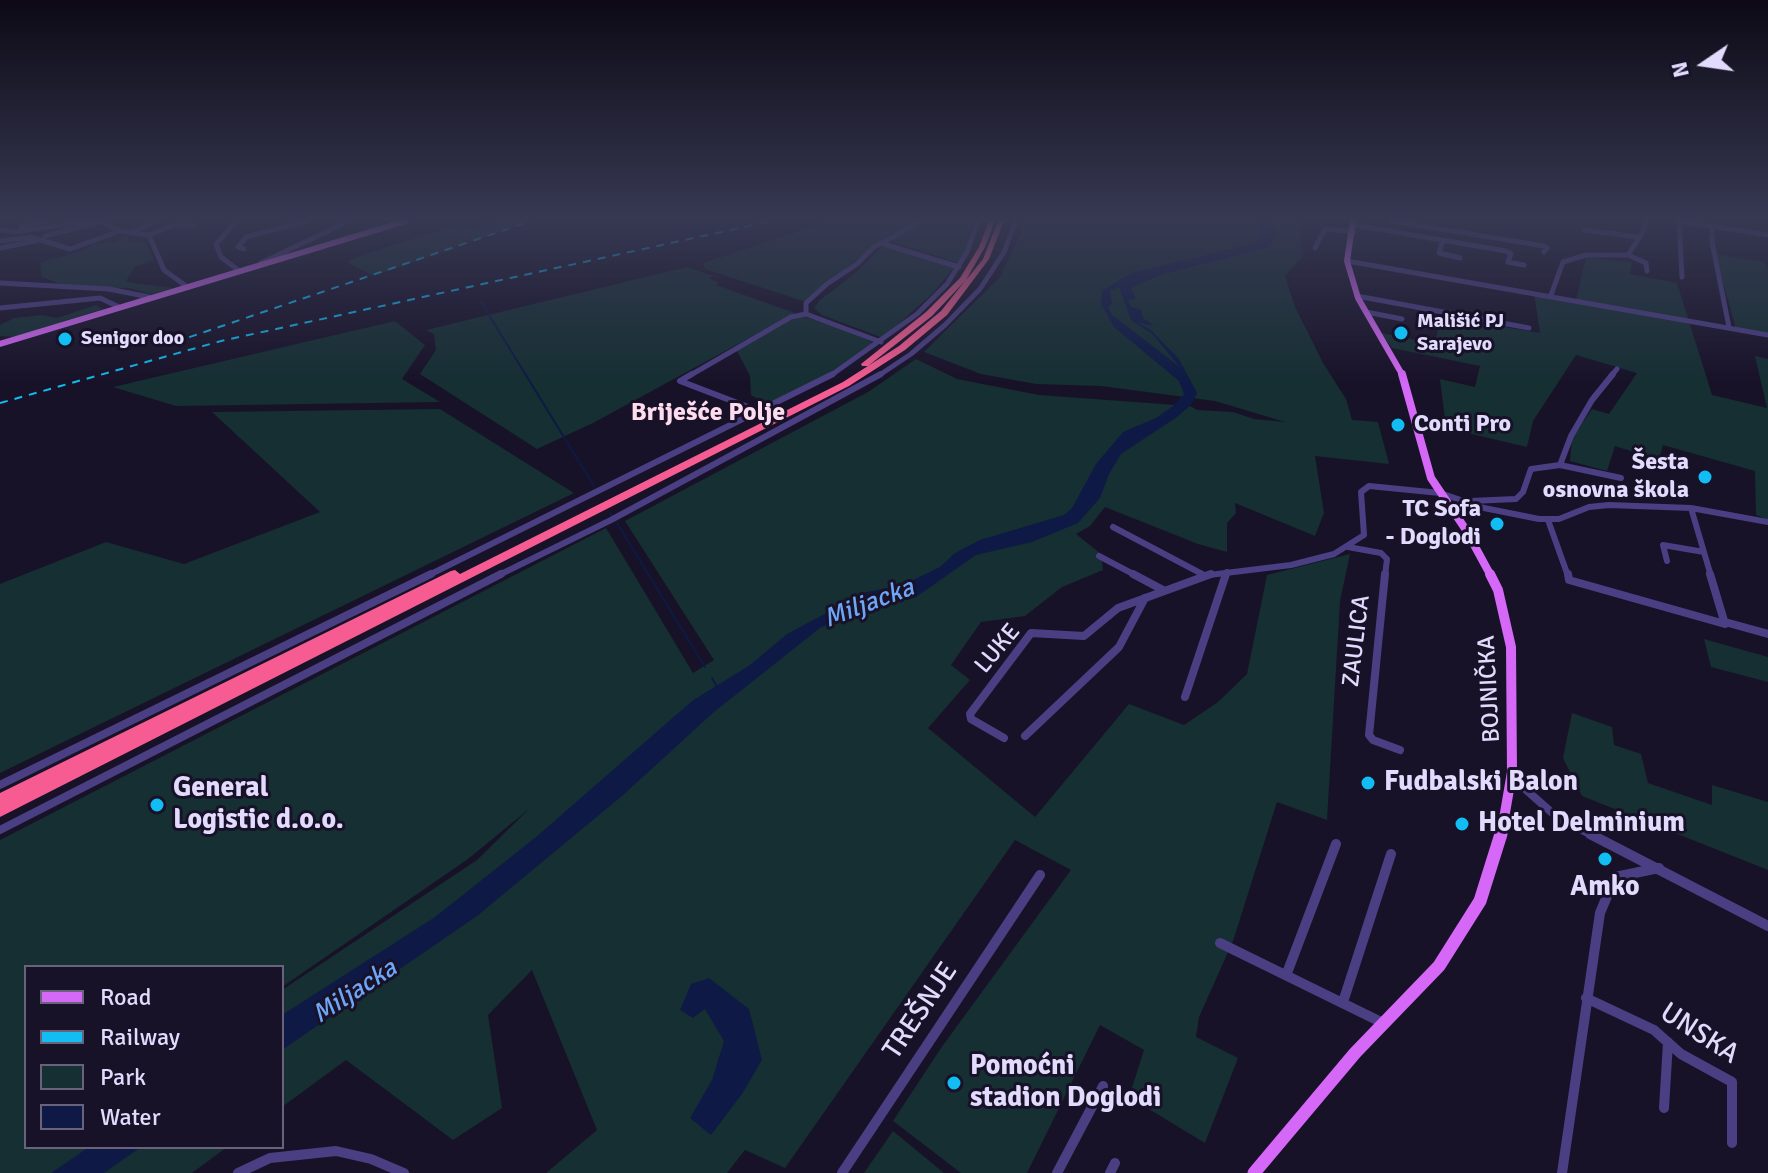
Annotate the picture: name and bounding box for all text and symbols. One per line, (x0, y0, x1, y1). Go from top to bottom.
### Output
north arrow (1664, 24, 1744, 104)
text: N (1665, 59, 1695, 80)
place label: Mališić PJ Sarajevo (1417, 310, 1504, 357)
marker: Mališić PJ Sarajevo (1392, 324, 1410, 342)
place label: Senigor doo (81, 327, 184, 351)
marker: Senigor doo (56, 330, 74, 348)
district label: Briješće Polje (631, 397, 785, 429)
place label: Conti Pro (1414, 411, 1511, 439)
marker: Conti Pro (1389, 416, 1407, 434)
place label: Šesta osnovna škola (1543, 449, 1689, 505)
marker: Šesta osnovna škola (1696, 468, 1714, 486)
place label: TC Sofa - Doglodi (1385, 496, 1481, 552)
marker: TC Sofa - Doglodi (1488, 515, 1506, 533)
water label: Miljacka (819, 573, 919, 635)
street label: ZAULICA (1337, 593, 1377, 689)
street label: LUKE (969, 618, 1027, 680)
street label: BOJNIČKA (1473, 635, 1507, 743)
place label: Fudbalski Balon (1384, 766, 1578, 800)
place label: General Logistic d.o.o. (173, 772, 344, 838)
marker: Fudbalski Balon (1359, 774, 1377, 792)
marker: General Logistic d.o.o. (148, 796, 166, 814)
place label: Hotel Delminium (1478, 807, 1685, 841)
marker: Hotel Delminium (1453, 815, 1471, 833)
marker: Amko (1596, 850, 1614, 868)
place label: Amko (1570, 871, 1640, 905)
water label: Miljacka (307, 953, 403, 1031)
street label: TREŠNJE (876, 956, 966, 1066)
legend (24, 965, 284, 1149)
text: Road (100, 982, 151, 1012)
street label: UNSKA (1653, 996, 1745, 1072)
text: Railway (100, 1022, 180, 1052)
place label: Pomoćni stadion Doglodi (970, 1050, 1161, 1116)
text: Park (100, 1062, 146, 1092)
marker: Pomoćni stadion Doglodi (945, 1074, 963, 1092)
text: Water (100, 1102, 160, 1132)

